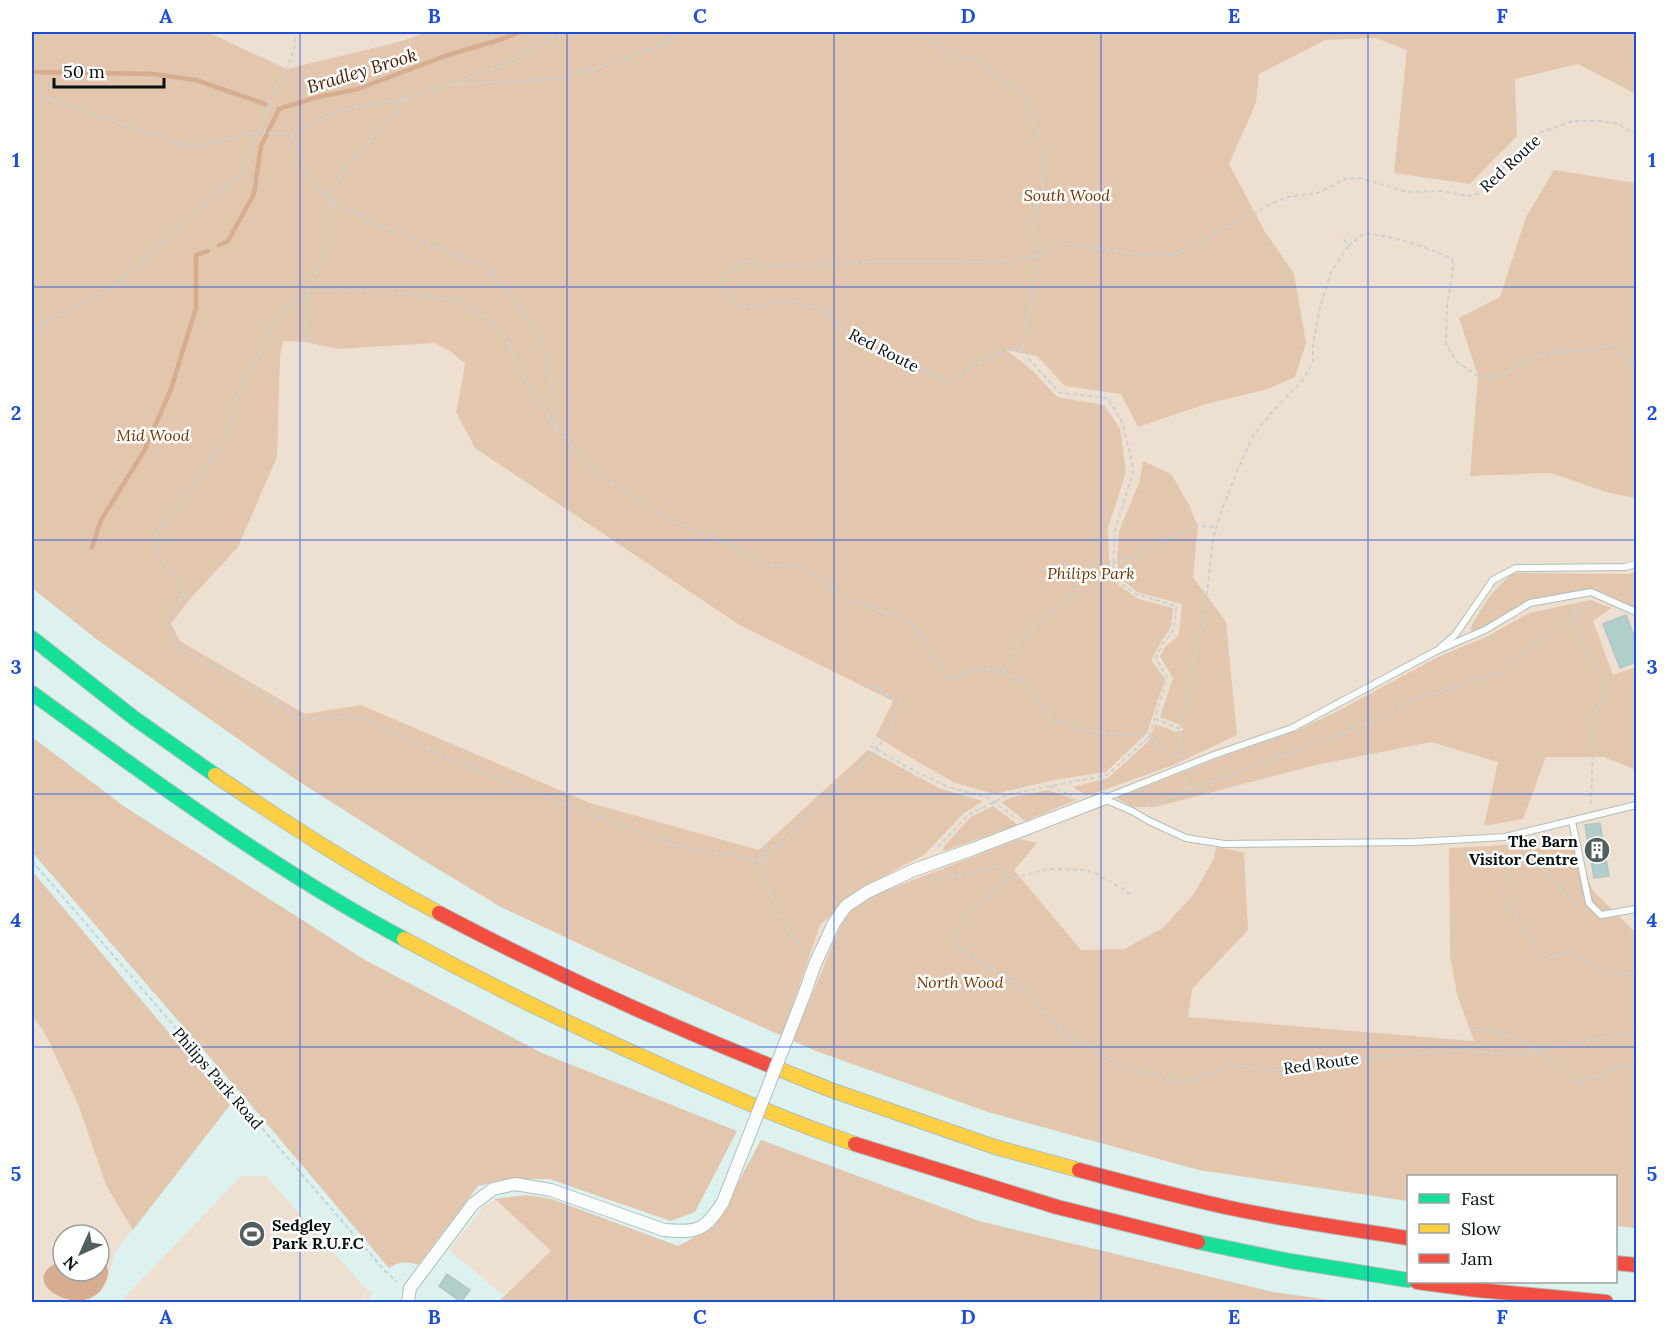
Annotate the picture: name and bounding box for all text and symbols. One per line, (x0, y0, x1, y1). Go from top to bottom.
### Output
text: A (159, 3, 173, 28)
text: B (427, 3, 441, 28)
text: C (693, 3, 707, 28)
text: D (960, 3, 976, 28)
text: E (1228, 3, 1240, 28)
text: F (1496, 3, 1508, 28)
water label: Bradley Brook (304, 43, 420, 98)
scale bar (54, 51, 164, 89)
text: 50 m (63, 60, 105, 83)
street label: Red Route (1475, 130, 1545, 196)
text: 1 (12, 147, 20, 172)
text: 1 (1648, 147, 1656, 172)
park label: South Wood (1024, 185, 1110, 205)
street label: Red Route (846, 324, 923, 376)
text: 2 (11, 400, 21, 425)
text: 2 (1647, 400, 1657, 425)
park label: Mid Wood (116, 425, 190, 445)
park label: Philips Park (1047, 563, 1135, 583)
text: 3 (10, 654, 22, 679)
text: 3 (1646, 654, 1658, 679)
place label: The Barn Visitor Centre (1469, 831, 1578, 869)
building icon: The Barn Visitor Centre (1582, 835, 1612, 865)
text: 4 (11, 907, 22, 932)
text: 4 (1647, 907, 1658, 932)
park label: North Wood (916, 972, 1004, 992)
street label: Philips Park Road (168, 1023, 268, 1133)
street label: Red Route (1282, 1048, 1360, 1078)
text: 5 (11, 1161, 22, 1186)
text: 5 (1647, 1161, 1658, 1186)
legend (1407, 1175, 1617, 1283)
text: Fast (1461, 1187, 1495, 1210)
place label: Sedgley Park R.U.F.C (272, 1215, 364, 1253)
text: Slow (1461, 1217, 1501, 1240)
sports icon: Sedgley Park R.U.F.C (237, 1219, 267, 1249)
north arrow (51, 1223, 111, 1283)
text: Jam (1460, 1247, 1493, 1270)
text: N (59, 1252, 82, 1275)
text: A (159, 1304, 173, 1329)
text: B (427, 1304, 441, 1329)
text: C (693, 1304, 707, 1329)
text: D (960, 1304, 976, 1329)
text: E (1228, 1304, 1240, 1329)
text: F (1496, 1304, 1508, 1329)

